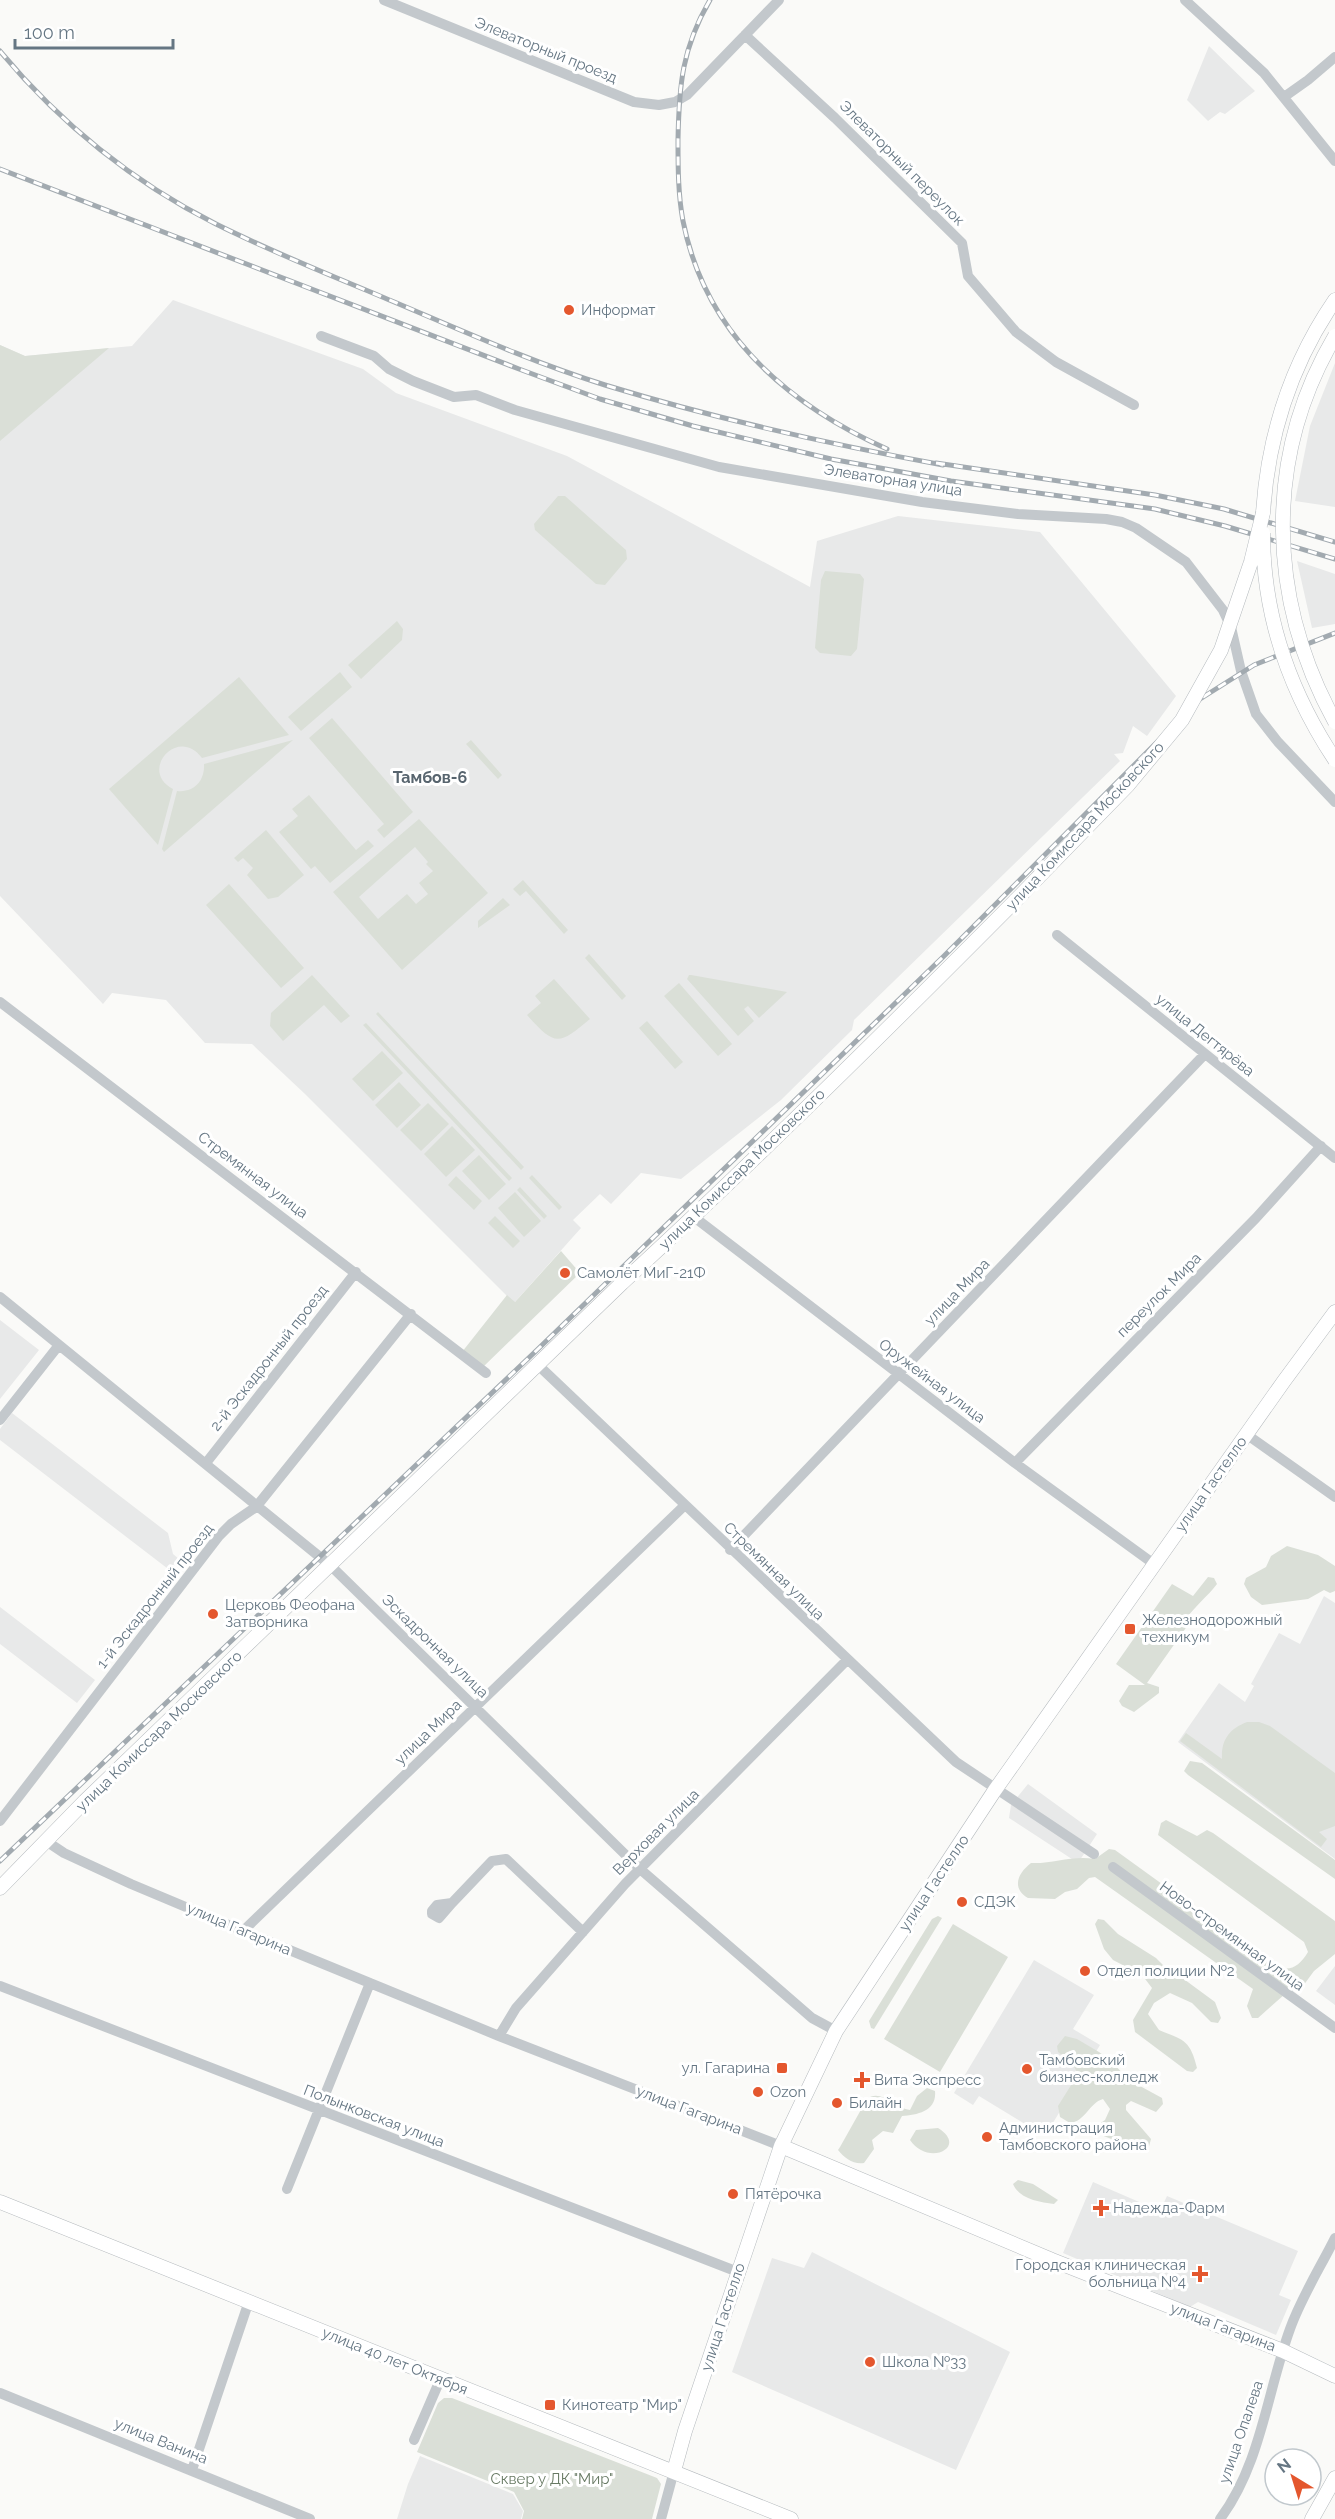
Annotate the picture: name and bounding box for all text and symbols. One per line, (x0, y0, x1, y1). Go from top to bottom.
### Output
scale bar (15, 12, 172, 50)
street label: Элеваторный проезд (472, 13, 620, 87)
text: 100 m (24, 22, 75, 43)
street label: Элеваторный переулок (836, 97, 968, 229)
place label: Информат (581, 301, 656, 319)
marker: Информат (562, 303, 576, 317)
street label: Элеваторная улица (822, 460, 964, 500)
street label: улица Комиссара Московского (1002, 738, 1168, 914)
district label: Тамбов-6 (393, 768, 468, 787)
street label: улица Дегтярёва (1152, 990, 1258, 1080)
street label: улица Комиссара Московского (655, 1085, 829, 1253)
street label: Стремянная улица (194, 1128, 312, 1222)
street label: переулок Мира (1113, 1249, 1205, 1341)
street label: улица Мира (921, 1255, 993, 1329)
place label: Самолёт МиГ-21Ф (577, 1264, 706, 1282)
marker: Самолёт МиГ-21Ф (558, 1266, 572, 1280)
street label: 2-й Эскадронный проезд (206, 1281, 332, 1435)
street label: Оружейная улица (875, 1335, 989, 1427)
street label: улица Гастелло (1171, 1433, 1251, 1535)
street label: Стремянная улица (720, 1518, 828, 1624)
street label: 1-й Эскадронный проезд (93, 1520, 217, 1672)
street label: Эскадронная улица (378, 1591, 492, 1701)
place label: Церковь Феофана Затворника (225, 1596, 355, 1631)
marker: Церковь Феофана Затворника (206, 1607, 220, 1621)
place label: Железнодорожный техникум (1142, 1611, 1283, 1646)
marker: Железнодорожный техникум (1123, 1622, 1137, 1636)
street label: улица Комиссара Московского (72, 1647, 246, 1815)
street label: улица Мира (391, 1696, 465, 1768)
street label: Верховая улица (609, 1785, 703, 1879)
street label: улица Гастелло (895, 1831, 973, 1935)
street label: Ново-стремянная улица (1156, 1878, 1308, 1994)
place label: СДЭК (974, 1893, 1016, 1911)
marker: СДЭК (955, 1895, 969, 1909)
street label: улица Гагарина (184, 1899, 294, 1959)
place label: Отдел полиции №2 (1097, 1962, 1235, 1980)
marker: Отдел полиции №2 (1078, 1964, 1092, 1978)
place label: Тамбовский бизнес-колледж (1039, 2051, 1159, 2086)
place label: ул. Гагарина (681, 2059, 770, 2077)
marker: ул. Гагарина (775, 2061, 789, 2075)
marker: Тамбовский бизнес-колледж (1020, 2062, 1034, 2076)
place label: Вита Экспресс (874, 2071, 981, 2089)
marker: Вита Экспресс (855, 2073, 869, 2087)
street label: Полынковская улица (301, 2081, 447, 2151)
street label: улица Гагарина (634, 2082, 744, 2138)
place label: Ozon (770, 2083, 806, 2101)
marker: Ozon (751, 2085, 765, 2099)
place label: Билайн (849, 2094, 902, 2112)
marker: Билайн (830, 2096, 844, 2110)
place label: Администрация Тамбовского района (999, 2119, 1147, 2154)
marker: Администрация Тамбовского района (980, 2130, 994, 2144)
place label: Пятёрочка (745, 2185, 821, 2203)
marker: Пятёрочка (726, 2187, 740, 2201)
place label: Надежда-Фарм (1113, 2199, 1225, 2217)
marker: Надежда-Фарм (1094, 2201, 1108, 2215)
place label: Городская клиническая больница №4 (1015, 2256, 1186, 2291)
street label: улица Гастелло (697, 2261, 749, 2373)
marker: Городская клиническая больница №4 (1191, 2265, 1209, 2283)
street label: улица Гагарина (1168, 2299, 1278, 2355)
street label: улица 40 лет Октября (319, 2323, 471, 2399)
place label: Школа №33 (882, 2353, 966, 2371)
marker: Школа №33 (863, 2355, 877, 2369)
street label: улица Опалева (1215, 2378, 1267, 2486)
place label: Кинотеатр "Мир" (562, 2396, 682, 2414)
marker: Кинотеатр "Мир" (543, 2398, 557, 2412)
street label: улица Ванина (112, 2414, 210, 2468)
north arrow (1263, 2447, 1323, 2507)
text: N (1273, 2454, 1295, 2477)
park label: Сквер у ДК "Мир" (490, 2470, 614, 2488)

